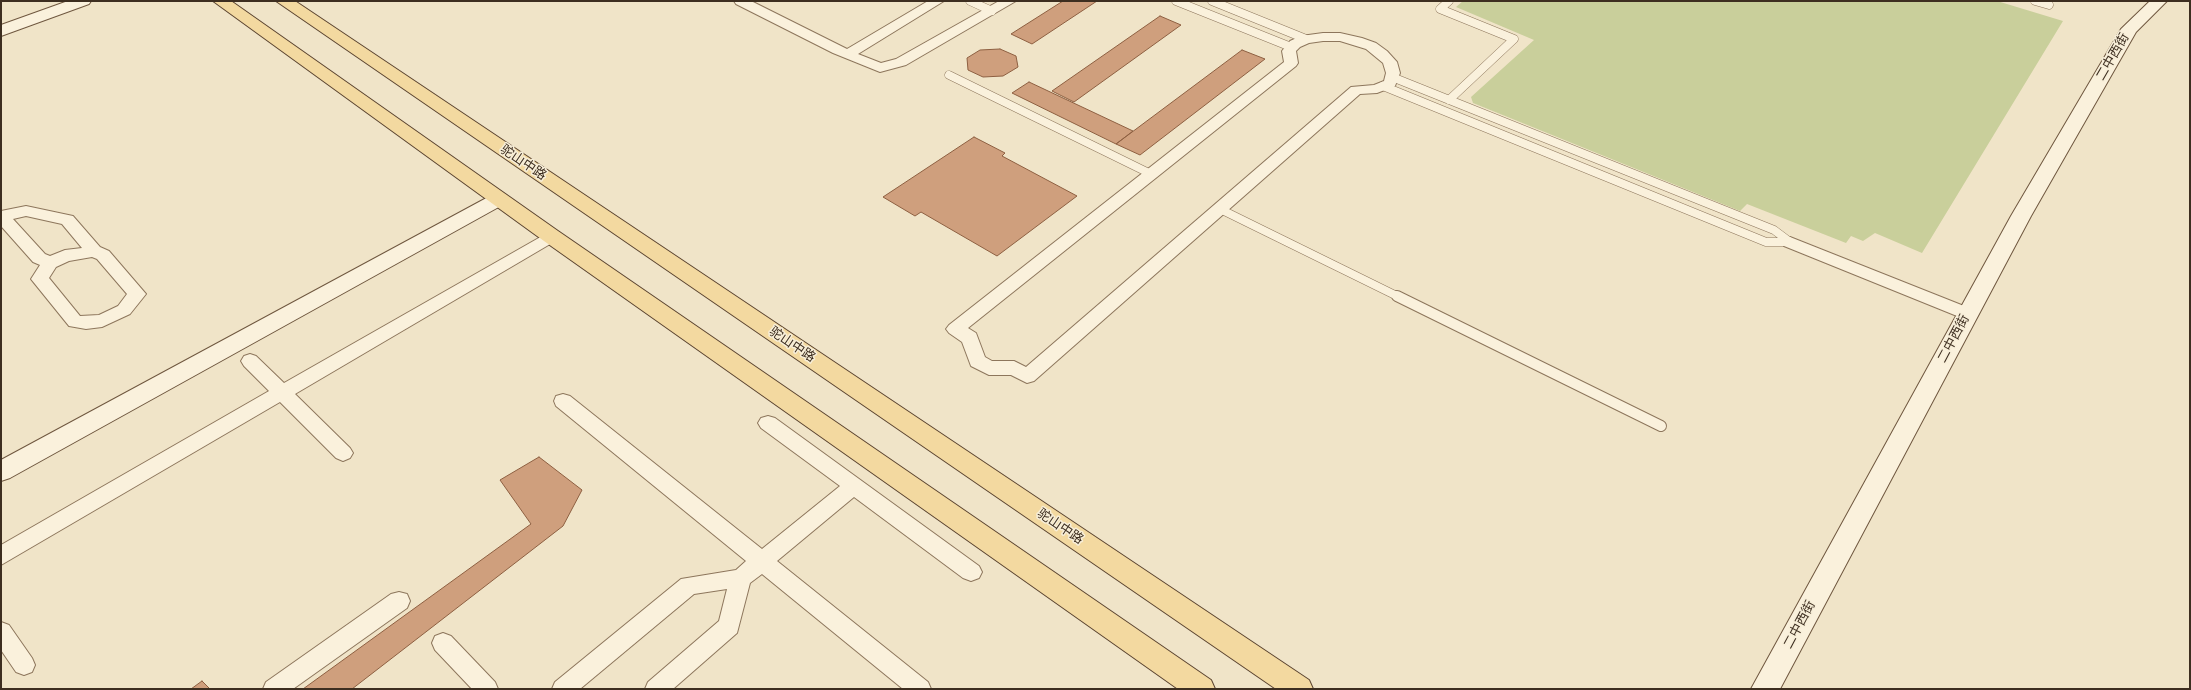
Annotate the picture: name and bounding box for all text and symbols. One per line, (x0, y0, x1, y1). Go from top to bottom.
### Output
street label: 二中西街 (2093, 31, 2133, 83)
street label: 驼山中路 (497, 142, 549, 184)
street label: 二中西街 (1935, 312, 1973, 366)
street label: 驼山中路 (766, 324, 818, 366)
street label: 驼山中路 (1034, 506, 1086, 548)
street label: 二中西街 (1781, 598, 1819, 652)

